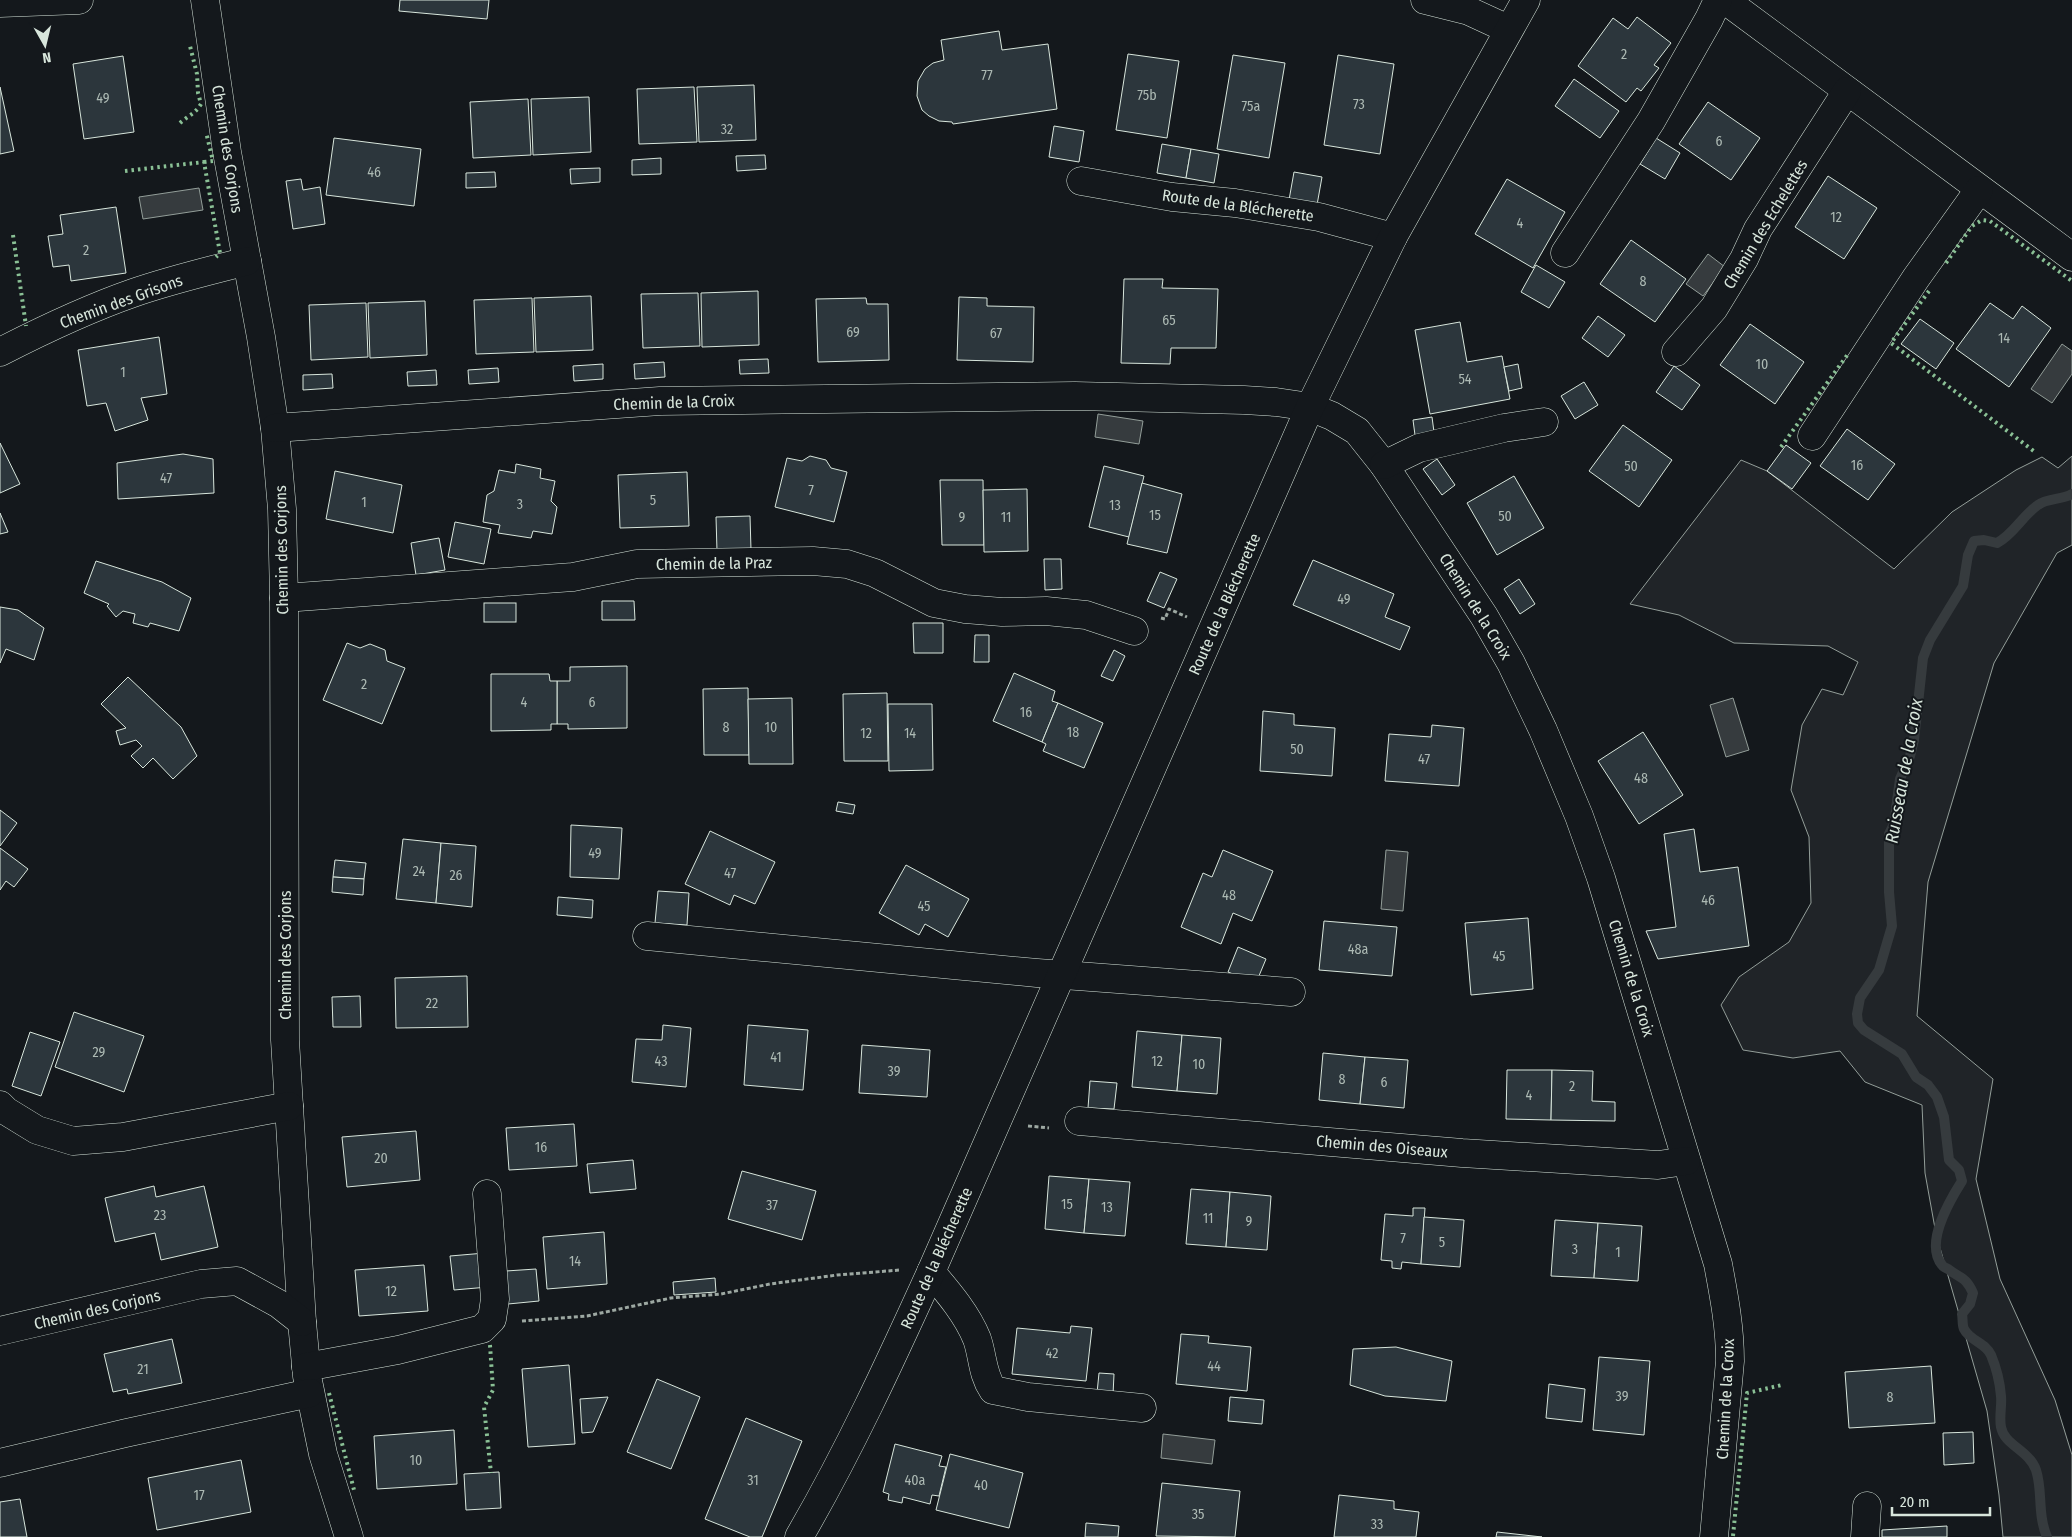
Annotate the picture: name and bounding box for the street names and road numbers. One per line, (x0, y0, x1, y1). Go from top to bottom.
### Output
street label: Chemin des Corjons (208, 84, 247, 215)
street label: Chemin des Echelettes (1719, 156, 1812, 292)
street label: Route de la Blécherette (1161, 185, 1315, 226)
street label: Chemin des Grisons (57, 270, 185, 332)
street label: Chemin de la Croix (613, 391, 735, 414)
street label: Chemin des Corjons (271, 485, 292, 615)
street label: Route de la Blécherette (1185, 530, 1264, 678)
street label: Chemin de la Croix (1435, 550, 1516, 663)
street label: Chemin de la Praz (656, 553, 772, 574)
street label: Chemin des Corjons (276, 890, 295, 1020)
street label: Chemin de la Croix (1605, 917, 1658, 1039)
street label: Chemin des Oiseaux (1315, 1131, 1448, 1162)
street label: Route de la Blécherette (897, 1184, 976, 1332)
street label: Chemin des Corjons (32, 1286, 162, 1333)
street label: Chemin de la Croix (1713, 1338, 1738, 1460)

